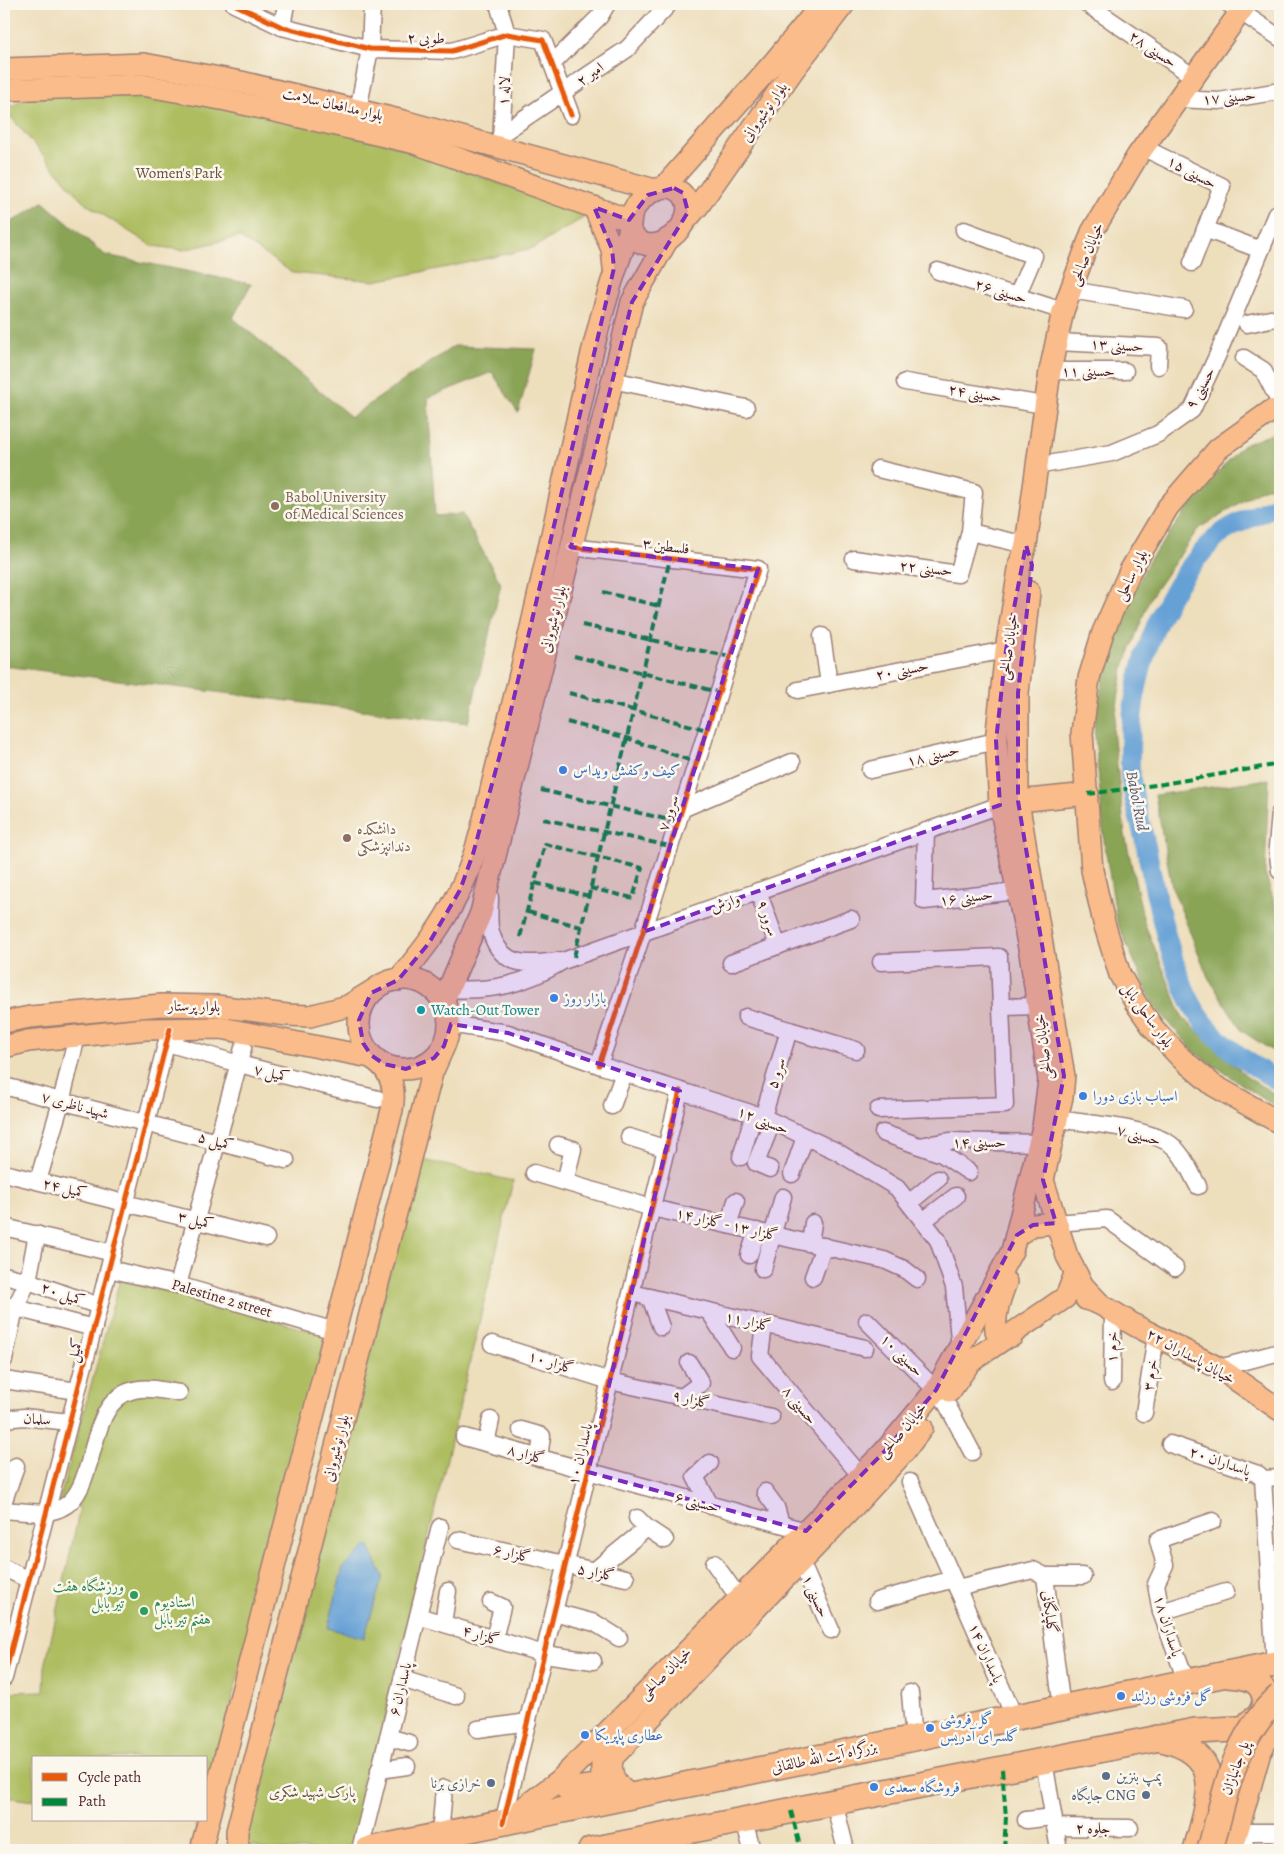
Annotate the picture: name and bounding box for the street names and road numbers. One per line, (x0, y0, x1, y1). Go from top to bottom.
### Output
street label: حسینی ۲۸ (1125, 26, 1181, 73)
street label: طوبی ۲ (407, 28, 445, 49)
street label: امیر ۲ (572, 57, 608, 91)
street label: لاله ۱ (493, 76, 515, 106)
street label: بلوار نوشیروانی (736, 78, 792, 146)
street label: بلوار مدافعان سلامت (281, 83, 385, 125)
street label: حسینی ۱۷ (1201, 85, 1257, 110)
street label: حسینی ۱۵ (1163, 151, 1220, 194)
street label: خيابان صالحی (1064, 219, 1109, 289)
street label: حسینی ۲۶ (972, 274, 1029, 309)
street label: حسینی ۱۳ (1090, 334, 1144, 357)
street label: حسینی ۱۱ (1061, 361, 1115, 382)
street label: حسینی ٩ (1180, 364, 1220, 413)
street label: حسینی ۲۴ (947, 379, 1003, 408)
street label: فلسطین ۳ (641, 533, 691, 559)
street label: بلوار ساحلی (1110, 546, 1153, 604)
street label: حسینی ۲۲ (898, 555, 954, 582)
street label: بلوار نوشیروانی (535, 583, 571, 655)
street label: خيابان صالحی (993, 612, 1024, 682)
street label: حسینی ٢٠ (874, 655, 930, 686)
street label: حسینی ۱۸ (905, 739, 962, 772)
street label: سرور ۷ (653, 792, 683, 834)
street label: حسینی ۱۶ (938, 884, 994, 911)
street label: وارش (707, 888, 743, 918)
street label: سرور ۹ (752, 897, 784, 939)
street label: بلوار ساحلی بابل (1117, 978, 1179, 1052)
street label: بلوار پرستار (166, 996, 221, 1016)
street label: خيابان صالحی (1029, 1012, 1058, 1081)
street label: سرو ۵ (762, 1055, 790, 1091)
street label: کمیل ۷ (252, 1059, 292, 1088)
street label: شهید ناظری ۷ (39, 1086, 111, 1124)
street label: حسینی ۱۲ (734, 1101, 792, 1140)
street label: حسینی ۷ (1115, 1120, 1163, 1151)
street label: کمیل ۵ (196, 1127, 236, 1156)
street label: حسینی ۱۴ (952, 1132, 1006, 1153)
street label: کمیل ۲۴ (40, 1173, 89, 1204)
street label: گلزار ۱۳ - گلزار ۱۴ (674, 1203, 780, 1245)
street label: کمیل ۳ (176, 1206, 216, 1235)
street label: Palestine 2 street (169, 1274, 275, 1322)
street label: کمیل ۲۰ (38, 1277, 88, 1312)
street label: گلزار ١١ (723, 1306, 773, 1336)
street label: خیابان پاسداران ۲۲ (1143, 1323, 1239, 1389)
street label: حسینی ۱۰ (875, 1329, 928, 1382)
street label: خرم ۱ (1102, 1331, 1125, 1363)
street label: کمیل (62, 1336, 89, 1365)
street label: گلزار ۱۰ (526, 1346, 576, 1378)
street label: خرم ۳ (1138, 1358, 1165, 1393)
street label: حسینی ۸ (777, 1381, 822, 1429)
street label: گلزار ٩ (670, 1385, 712, 1413)
street label: خيابان صالحی (873, 1398, 932, 1463)
street label: سلمان (23, 1408, 51, 1430)
street label: بلوار نوشیروانی (318, 1412, 354, 1484)
street label: پاسداران ١٠ (563, 1420, 599, 1487)
street label: گلزار ۸ (505, 1439, 547, 1469)
street label: پاسداران ۲۰ (1186, 1441, 1254, 1482)
street label: حسینی ۶ (673, 1487, 721, 1518)
street label: گلزار ۶ (491, 1539, 533, 1567)
street label: گلزار ۵ (575, 1558, 617, 1586)
street label: حسینی ۱ (797, 1572, 834, 1621)
street label: گلپایگانی (1037, 1589, 1063, 1635)
street label: پاسداران ۱۸ (1148, 1593, 1187, 1661)
street label: گلزار ۴ (460, 1620, 502, 1650)
street label: پاسداران ۱۴ (963, 1620, 1009, 1688)
street label: خیابان صالحی (634, 1642, 696, 1704)
street label: پاسداران ۶ (384, 1659, 418, 1718)
street label: بزرگراه آیت الله طالقانی (769, 1734, 879, 1778)
street label: پل جانبازان (1216, 1737, 1255, 1798)
street label: جلوه ۲ (1075, 1818, 1111, 1838)

